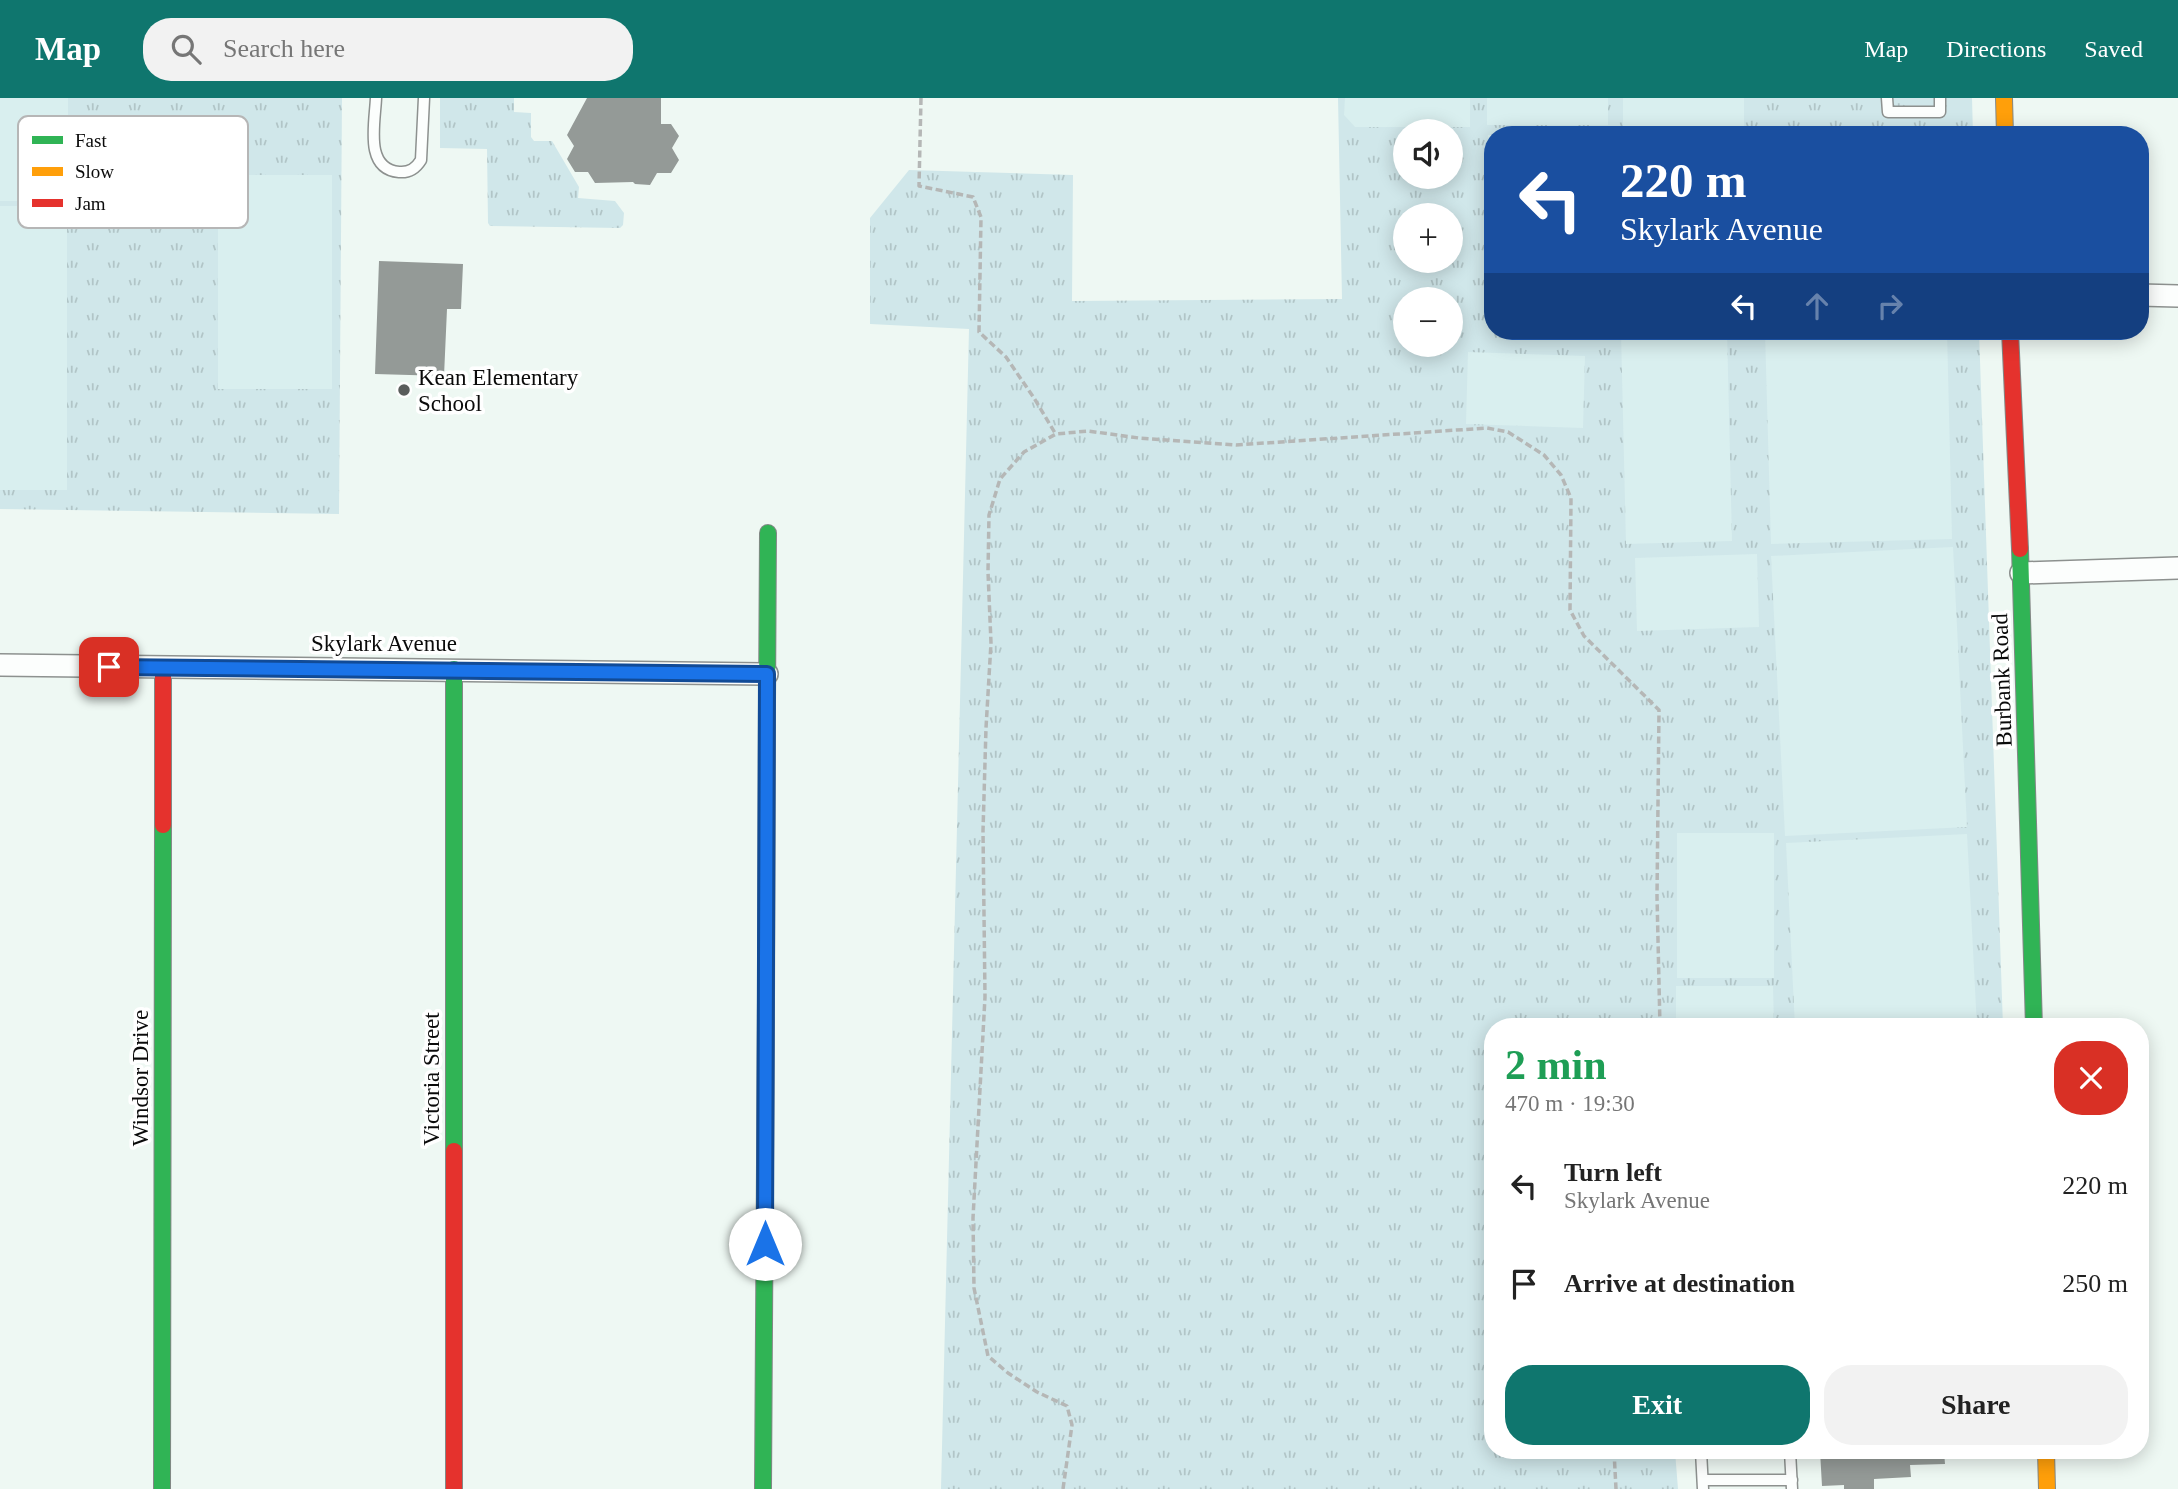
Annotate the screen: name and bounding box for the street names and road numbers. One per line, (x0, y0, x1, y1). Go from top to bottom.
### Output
street label: Burbank Road (1987, 612, 2017, 747)
street label: Skylark Avenue (311, 631, 457, 656)
street label: Windsor Drive (128, 1010, 153, 1146)
street label: Victoria Street (419, 1012, 444, 1146)

